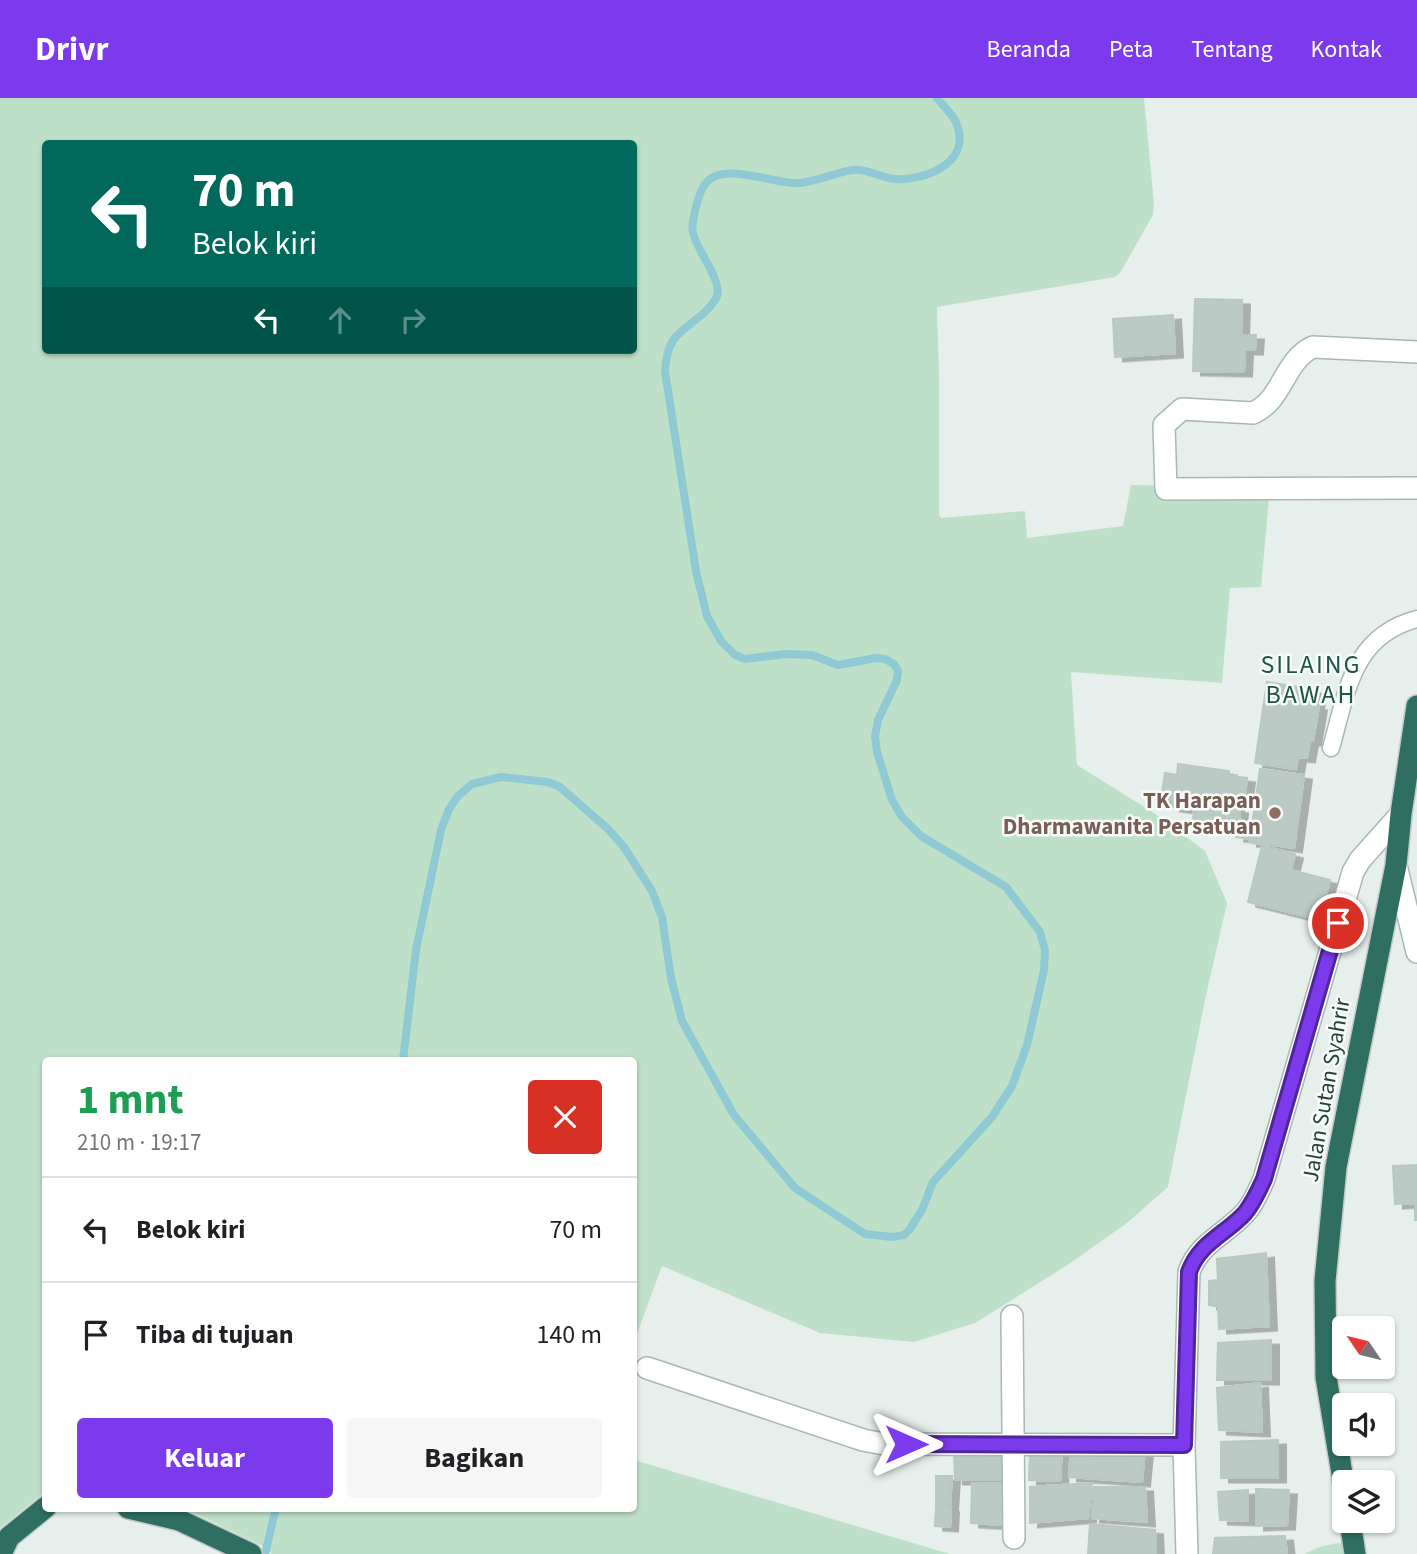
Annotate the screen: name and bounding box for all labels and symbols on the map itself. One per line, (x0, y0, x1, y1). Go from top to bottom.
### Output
district label: SILAING BAWAH (1260, 646, 1362, 713)
place label: TK Harapan Dharmawanita Persatuan (1003, 784, 1261, 843)
marker: TK Harapan Dharmawanita Persatuan (1267, 805, 1283, 821)
pin (1308, 893, 1368, 953)
street label: Jalan Sutan Syahrir (1294, 994, 1359, 1185)
north arrow (1332, 1316, 1395, 1379)
position arrow (869, 1407, 943, 1481)

